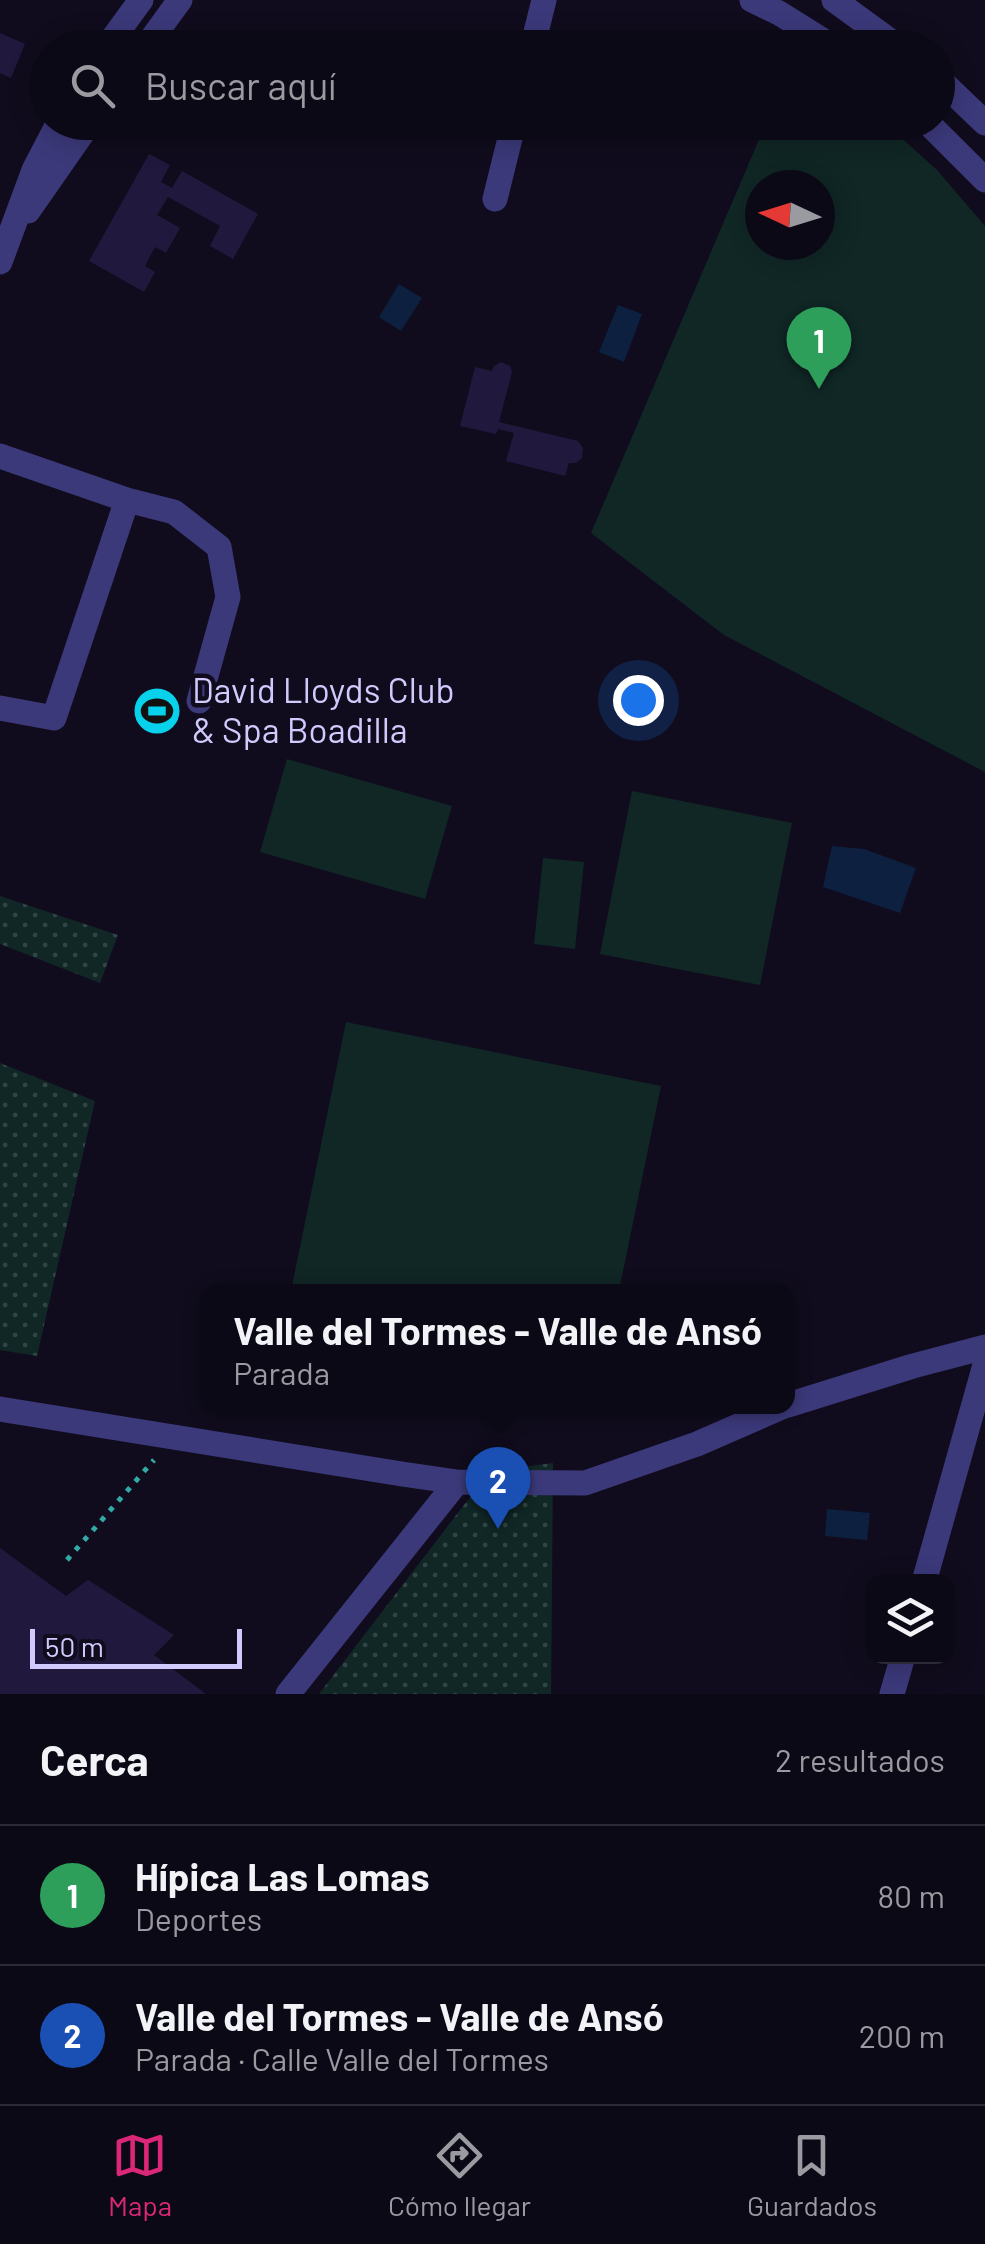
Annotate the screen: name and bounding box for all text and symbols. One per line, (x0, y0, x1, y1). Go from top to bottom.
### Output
search box (30, 30, 955, 140)
icon: search (65, 58, 120, 113)
text: Buscar aquí (145, 62, 336, 108)
north arrow (745, 170, 835, 260)
pin: 1 (786, 306, 852, 389)
place label: David Lloyds Club & Spa Boadilla (192, 668, 455, 750)
your location (613, 675, 664, 726)
sports icon: David Lloyds Club & Spa Boadilla (131, 685, 183, 737)
popup (200, 1284, 795, 1414)
text: Valle del Tormes - Valle de Ansó (233, 1307, 762, 1353)
text: Parada (233, 1353, 330, 1391)
pin: 2 (466, 1446, 530, 1529)
map controls (865, 1574, 955, 1664)
button: layers (865, 1574, 955, 1664)
scale bar (30, 1624, 242, 1668)
text: 50 m (45, 1629, 104, 1663)
text: Cerca (40, 1734, 149, 1784)
text: 2 resultados (775, 1740, 945, 1778)
text: Hípica Las Lomas (135, 1853, 429, 1899)
text: 1 (67, 1876, 78, 1914)
text: 80 m (877, 1876, 945, 1914)
text: Deportes (135, 1899, 262, 1937)
text: Valle del Tormes - Valle de Ansó (135, 1993, 664, 2039)
text: 2 (64, 2016, 81, 2054)
text: 200 m (859, 2016, 945, 2054)
text: Parada · Calle Valle del Tormes (135, 2039, 549, 2077)
tab: Mapa (108, 2128, 172, 2222)
tab: Cómo llegar (388, 2128, 531, 2222)
tab: Guardados (747, 2128, 877, 2222)

